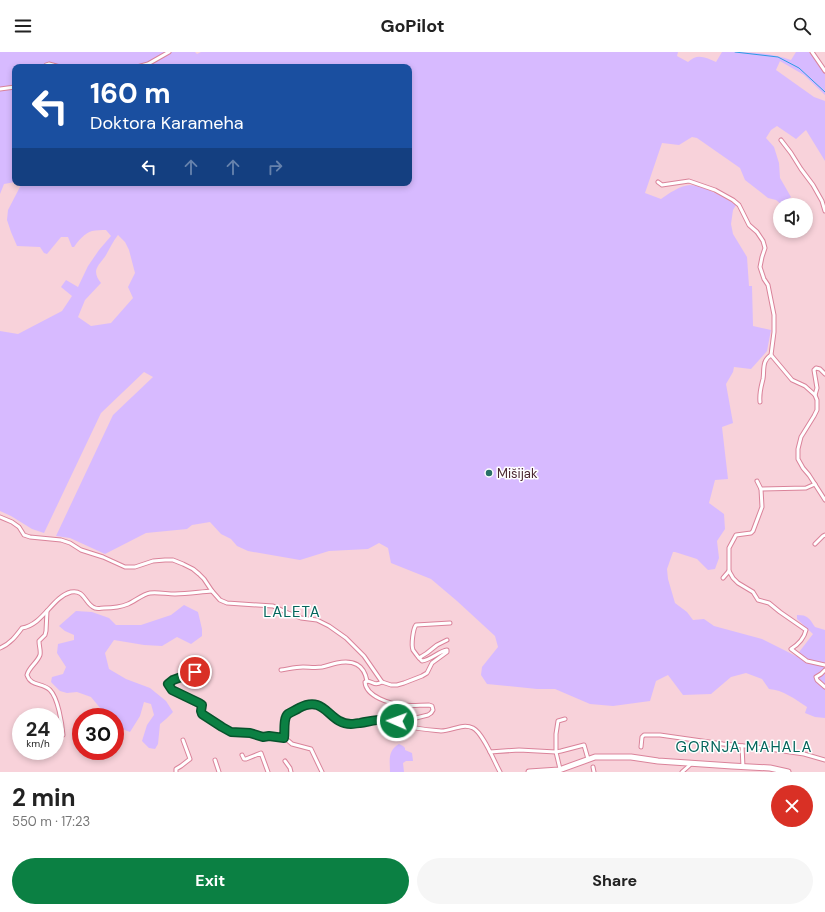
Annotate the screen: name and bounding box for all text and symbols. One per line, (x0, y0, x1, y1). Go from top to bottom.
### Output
text: GoPilot (380, 14, 445, 38)
icon: menu (12, 15, 34, 37)
icon: search (791, 15, 813, 37)
text: 160 m (90, 75, 171, 112)
icon: left (24, 80, 76, 132)
text: Doktora Karameha (90, 111, 244, 135)
icon: left (138, 156, 160, 178)
icon: ahead (180, 156, 202, 178)
icon: ahead (222, 156, 244, 178)
icon: right (264, 156, 286, 178)
map controls (773, 198, 813, 238)
button: sound (773, 198, 813, 238)
place label: Mišijak (497, 465, 538, 482)
marker: Mišijak (484, 468, 494, 478)
district label: LALETA (263, 602, 321, 622)
pin (178, 655, 212, 689)
icon: arrive (184, 661, 206, 683)
position arrow (376, 700, 418, 742)
speed limit sign: 30 (72, 708, 124, 760)
text: 24 (26, 716, 50, 742)
text: km/h (26, 737, 50, 750)
district label: GORNJA MAHALA (676, 737, 812, 757)
text: 2 min (12, 782, 75, 813)
button: close (771, 785, 813, 827)
text: 550 m · 17:23 (12, 813, 90, 830)
button: Exit (12, 858, 409, 904)
button: Share (417, 858, 813, 904)

